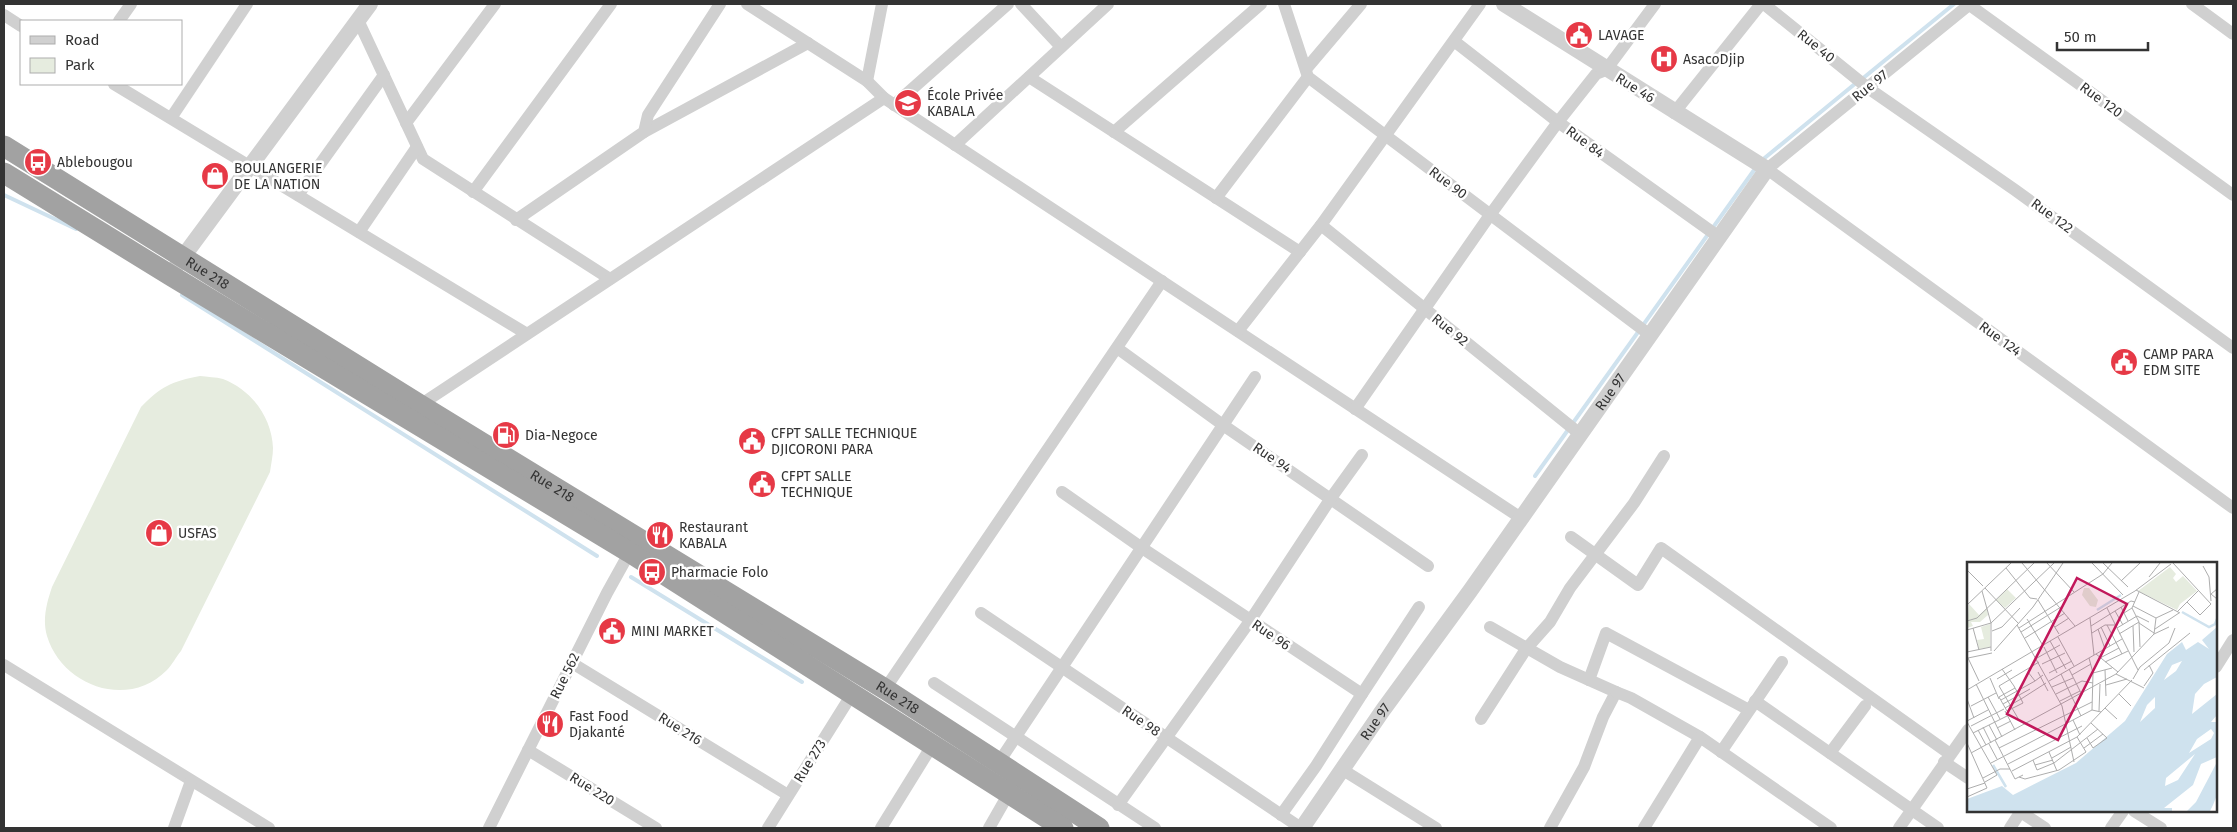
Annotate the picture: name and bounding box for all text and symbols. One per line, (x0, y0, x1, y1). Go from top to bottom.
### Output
legend (20, 20, 182, 85)
public building icon: LAVAGE (1564, 20, 1594, 50)
scale bar (2057, 20, 2148, 52)
street label: Rue 40 (1794, 26, 1838, 66)
place label: LAVAGE (1598, 27, 1645, 44)
text: 50 m (2064, 28, 2097, 46)
text: Road (65, 31, 100, 49)
hospital icon: AsacoDjip (1649, 44, 1679, 74)
place label: AsacoDjip (1683, 51, 1745, 68)
text: Park (65, 56, 95, 74)
street label: Rue 97 (1849, 66, 1891, 106)
street label: Rue 46 (1612, 69, 1658, 107)
street label: Rue 120 (2076, 79, 2126, 121)
place label: École Privée KABALA (927, 86, 1003, 120)
school or university icon: École Privée KABALA (893, 88, 923, 118)
street label: Rue 84 (1563, 122, 1608, 162)
bus stop icon: Ablebougou (23, 147, 53, 177)
place label: Ablebougou (57, 154, 133, 171)
place label: BOULANGERIE DE LA NATION (234, 160, 322, 193)
shop icon: BOULANGERIE DE LA NATION (200, 161, 230, 191)
street label: Rue 90 (1426, 163, 1470, 203)
street label: Rue 122 (2028, 195, 2076, 237)
street label: Rue 218 (183, 253, 233, 293)
street label: Rue 92 (1428, 310, 1472, 350)
street label: Rue 124 (1976, 318, 2025, 360)
place label: CAMP PARA EDM SITE (2143, 346, 2213, 379)
public building icon: CAMP PARA EDM SITE (2109, 347, 2139, 377)
street label: Rue 97 (1591, 370, 1629, 414)
fuel station icon: Dia-Negoce (491, 420, 521, 450)
place label: CFPT SALLE TECHNIQUE DJICORONI PARA (771, 425, 917, 458)
public building icon: CFPT SALLE TECHNIQUE DJICORONI PARA (737, 426, 767, 456)
place label: Dia-Negoce (525, 427, 598, 444)
street label: Rue 94 (1250, 439, 1295, 477)
street label: Rue 218 (527, 466, 578, 506)
place label: CFPT SALLE TECHNIQUE (781, 468, 853, 501)
public building icon: CFPT SALLE TECHNIQUE (747, 469, 777, 499)
shop icon: USFAS (144, 518, 174, 548)
place label: Restaurant KABALA (679, 519, 749, 552)
restaurant icon: Restaurant KABALA (645, 520, 675, 550)
place label: USFAS (178, 525, 217, 542)
bus stop icon: Pharmacie Folo (637, 557, 667, 587)
inset map (1967, 562, 2217, 812)
place label: Pharmacie Folo (671, 564, 768, 581)
public building icon: MINI MARKET (597, 616, 627, 646)
street label: Rue 96 (1249, 616, 1293, 654)
place label: MINI MARKET (631, 623, 715, 640)
street label: Rue 562 (547, 650, 583, 702)
street label: Rue 218 (873, 677, 923, 718)
street label: Rue 97 (1356, 700, 1394, 744)
street label: Rue 98 (1118, 702, 1164, 740)
place label: Fast Food Djakanté (569, 708, 629, 741)
restaurant icon: Fast Food Djakanté (535, 709, 565, 739)
street label: Rue 216 (655, 709, 705, 749)
street label: Rue 273 (790, 736, 830, 786)
street label: Rue 220 (566, 769, 618, 809)

